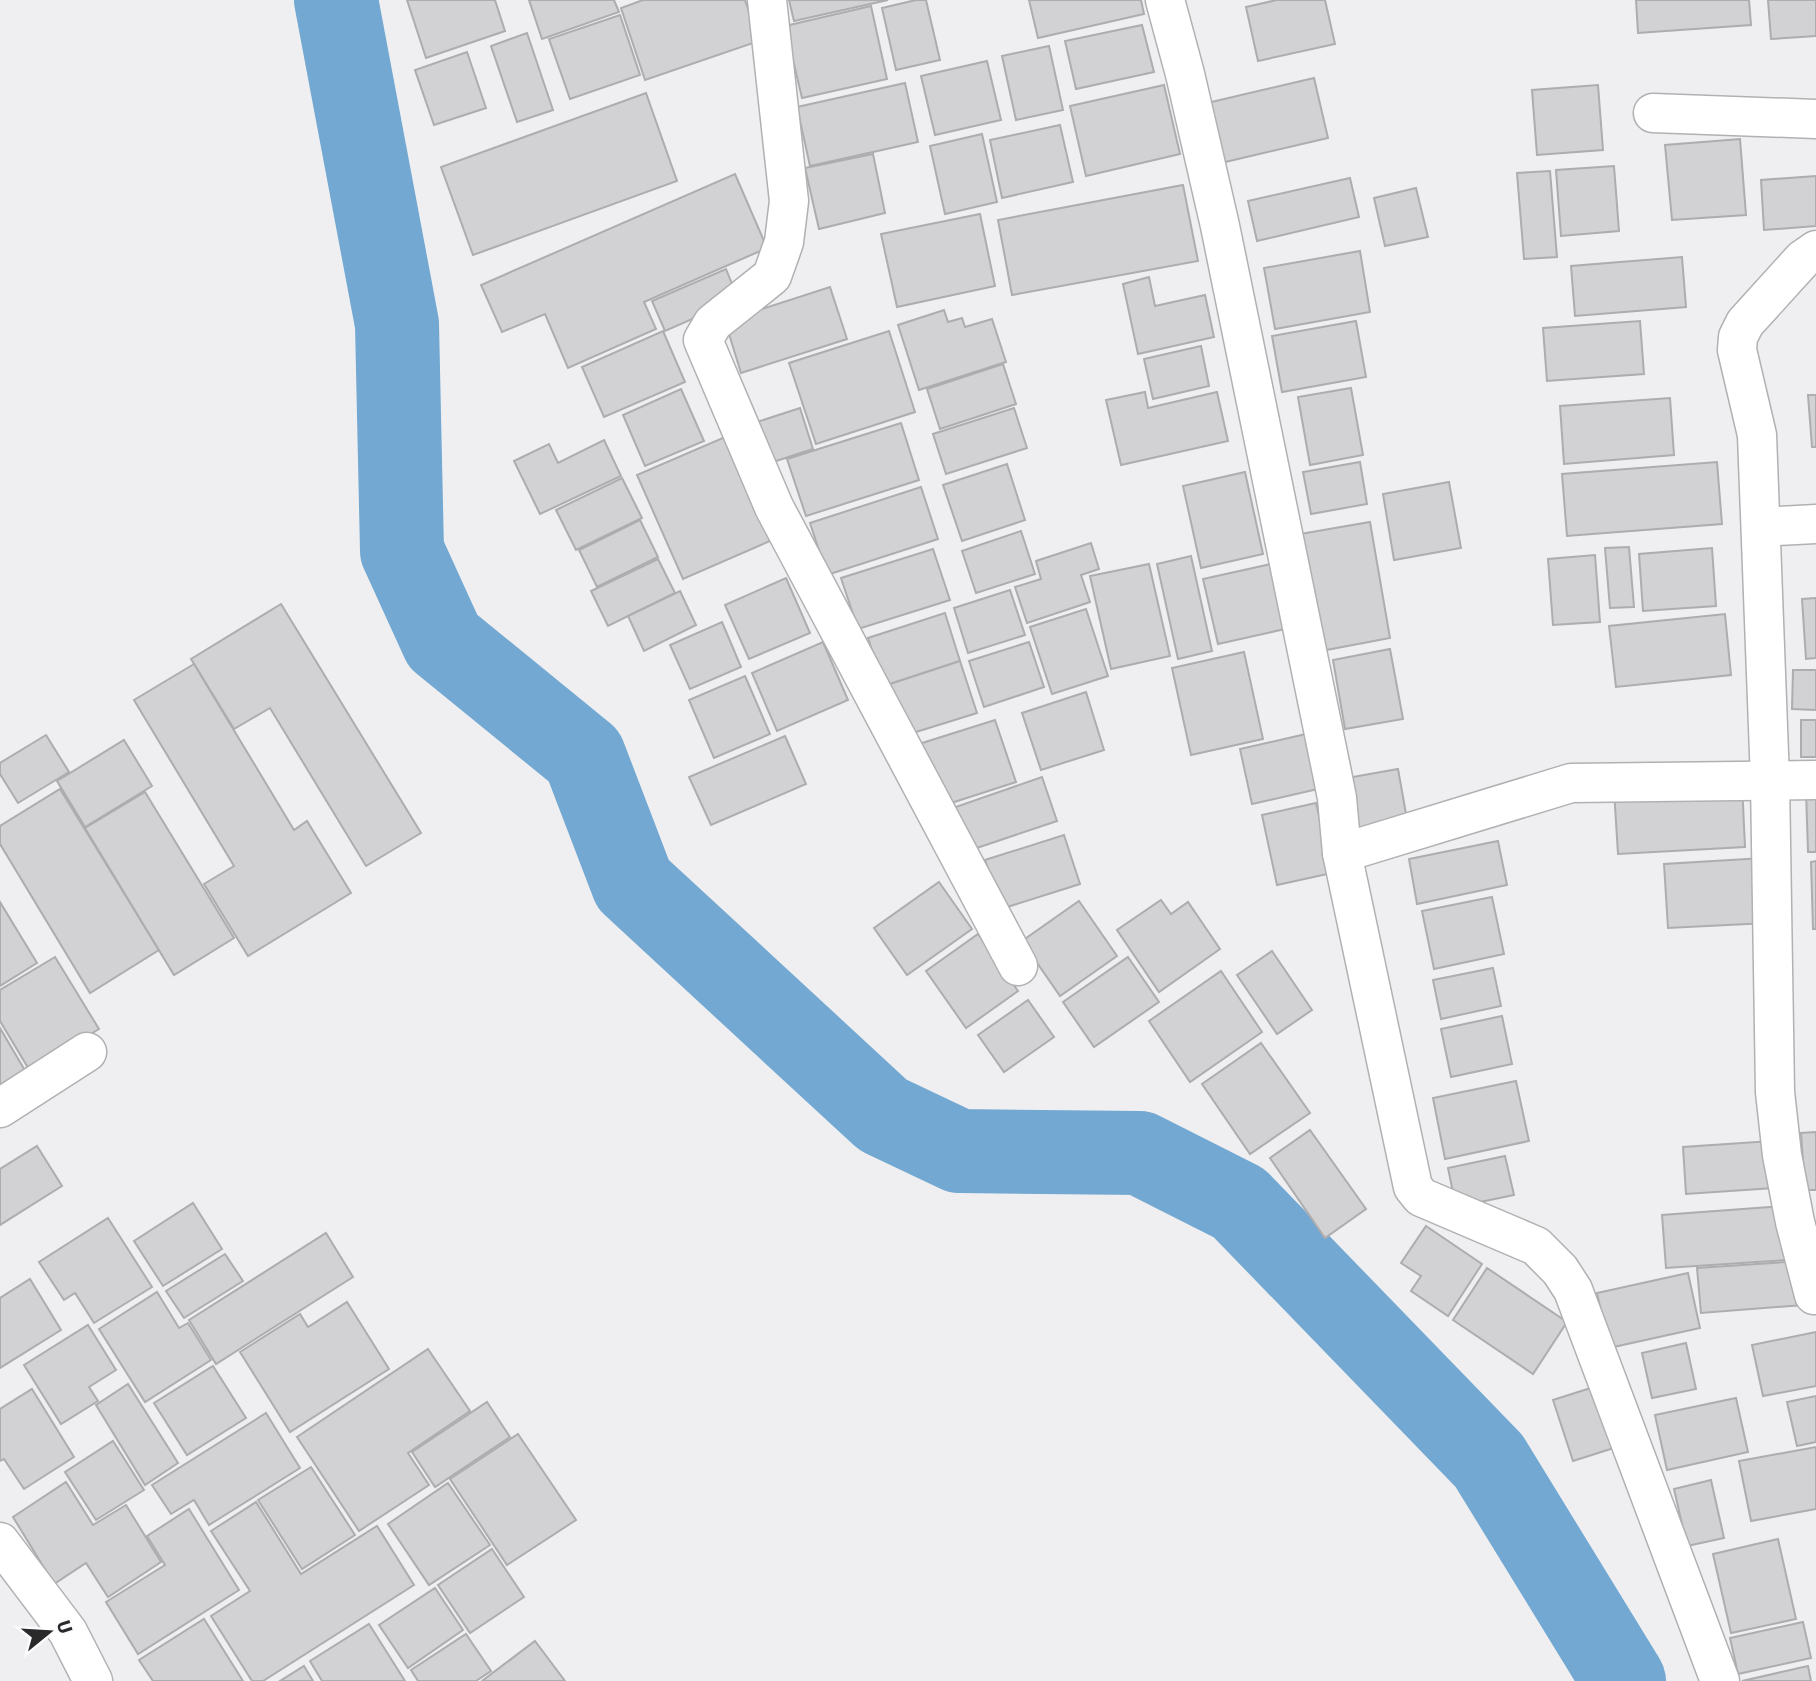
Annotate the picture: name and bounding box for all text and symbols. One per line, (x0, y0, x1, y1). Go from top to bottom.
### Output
north arrow (14, 1597, 84, 1667)
text: U (52, 1617, 78, 1636)

